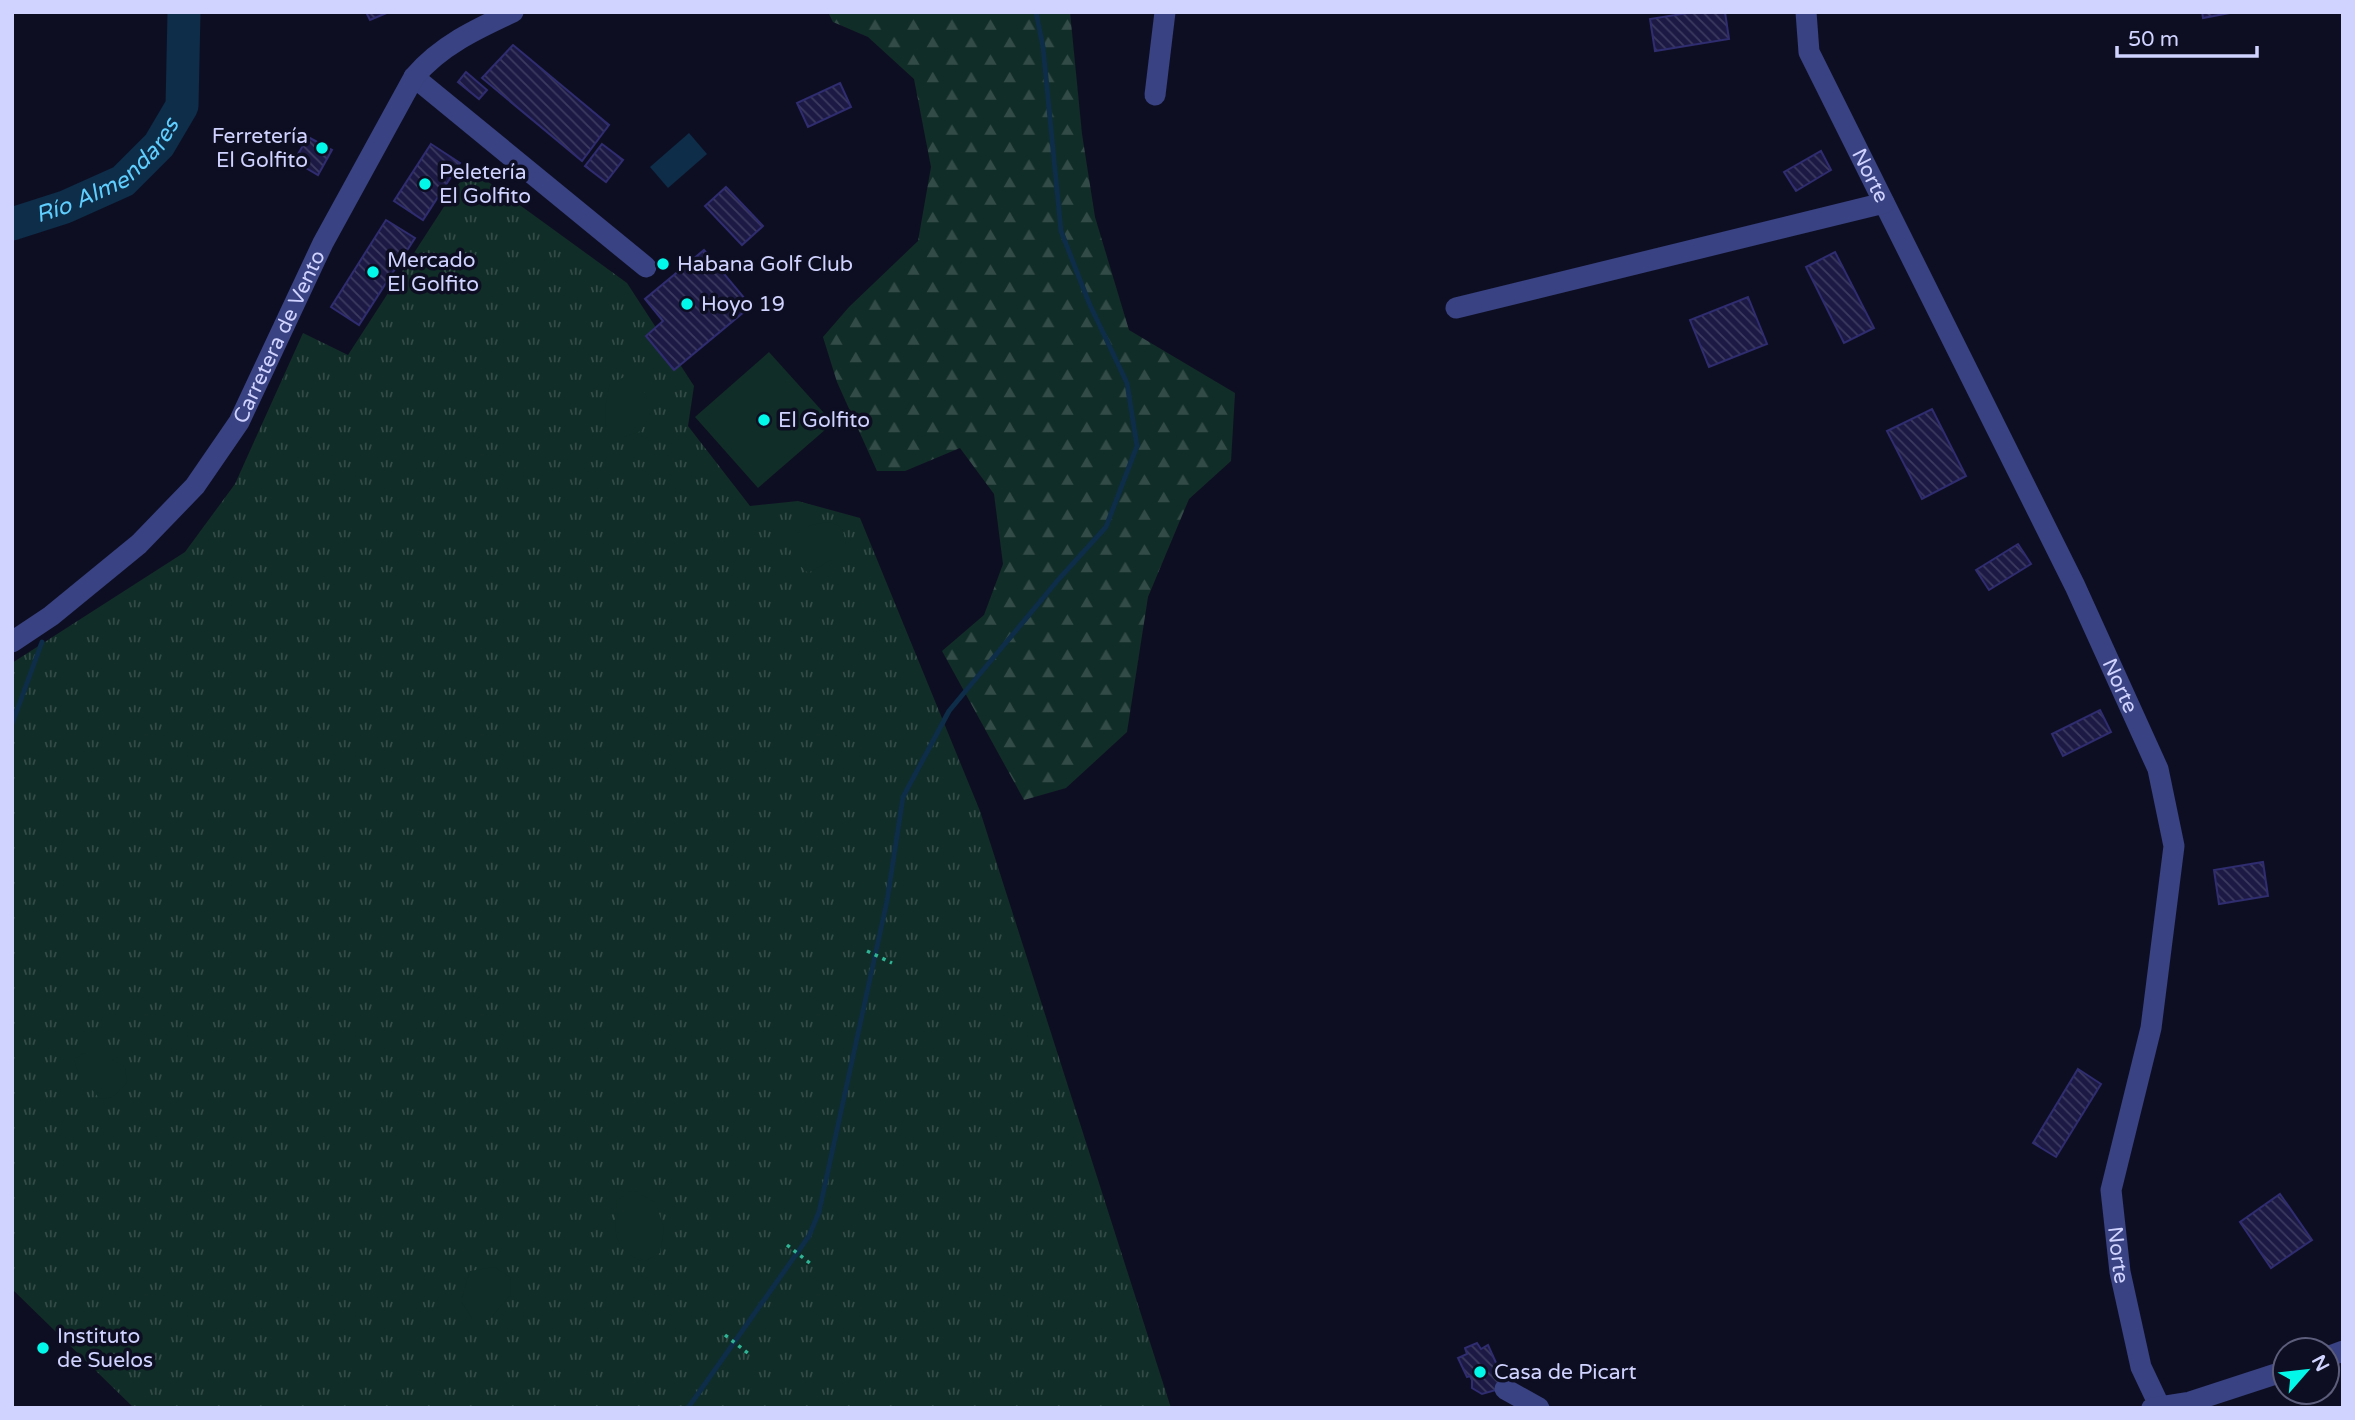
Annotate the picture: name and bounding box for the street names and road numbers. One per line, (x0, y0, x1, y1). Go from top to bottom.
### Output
street label: Norte (1847, 144, 1894, 207)
street label: Carretera de Vento (228, 246, 330, 427)
street label: Norte (2097, 654, 2143, 717)
street label: Norte (2103, 1225, 2135, 1286)

